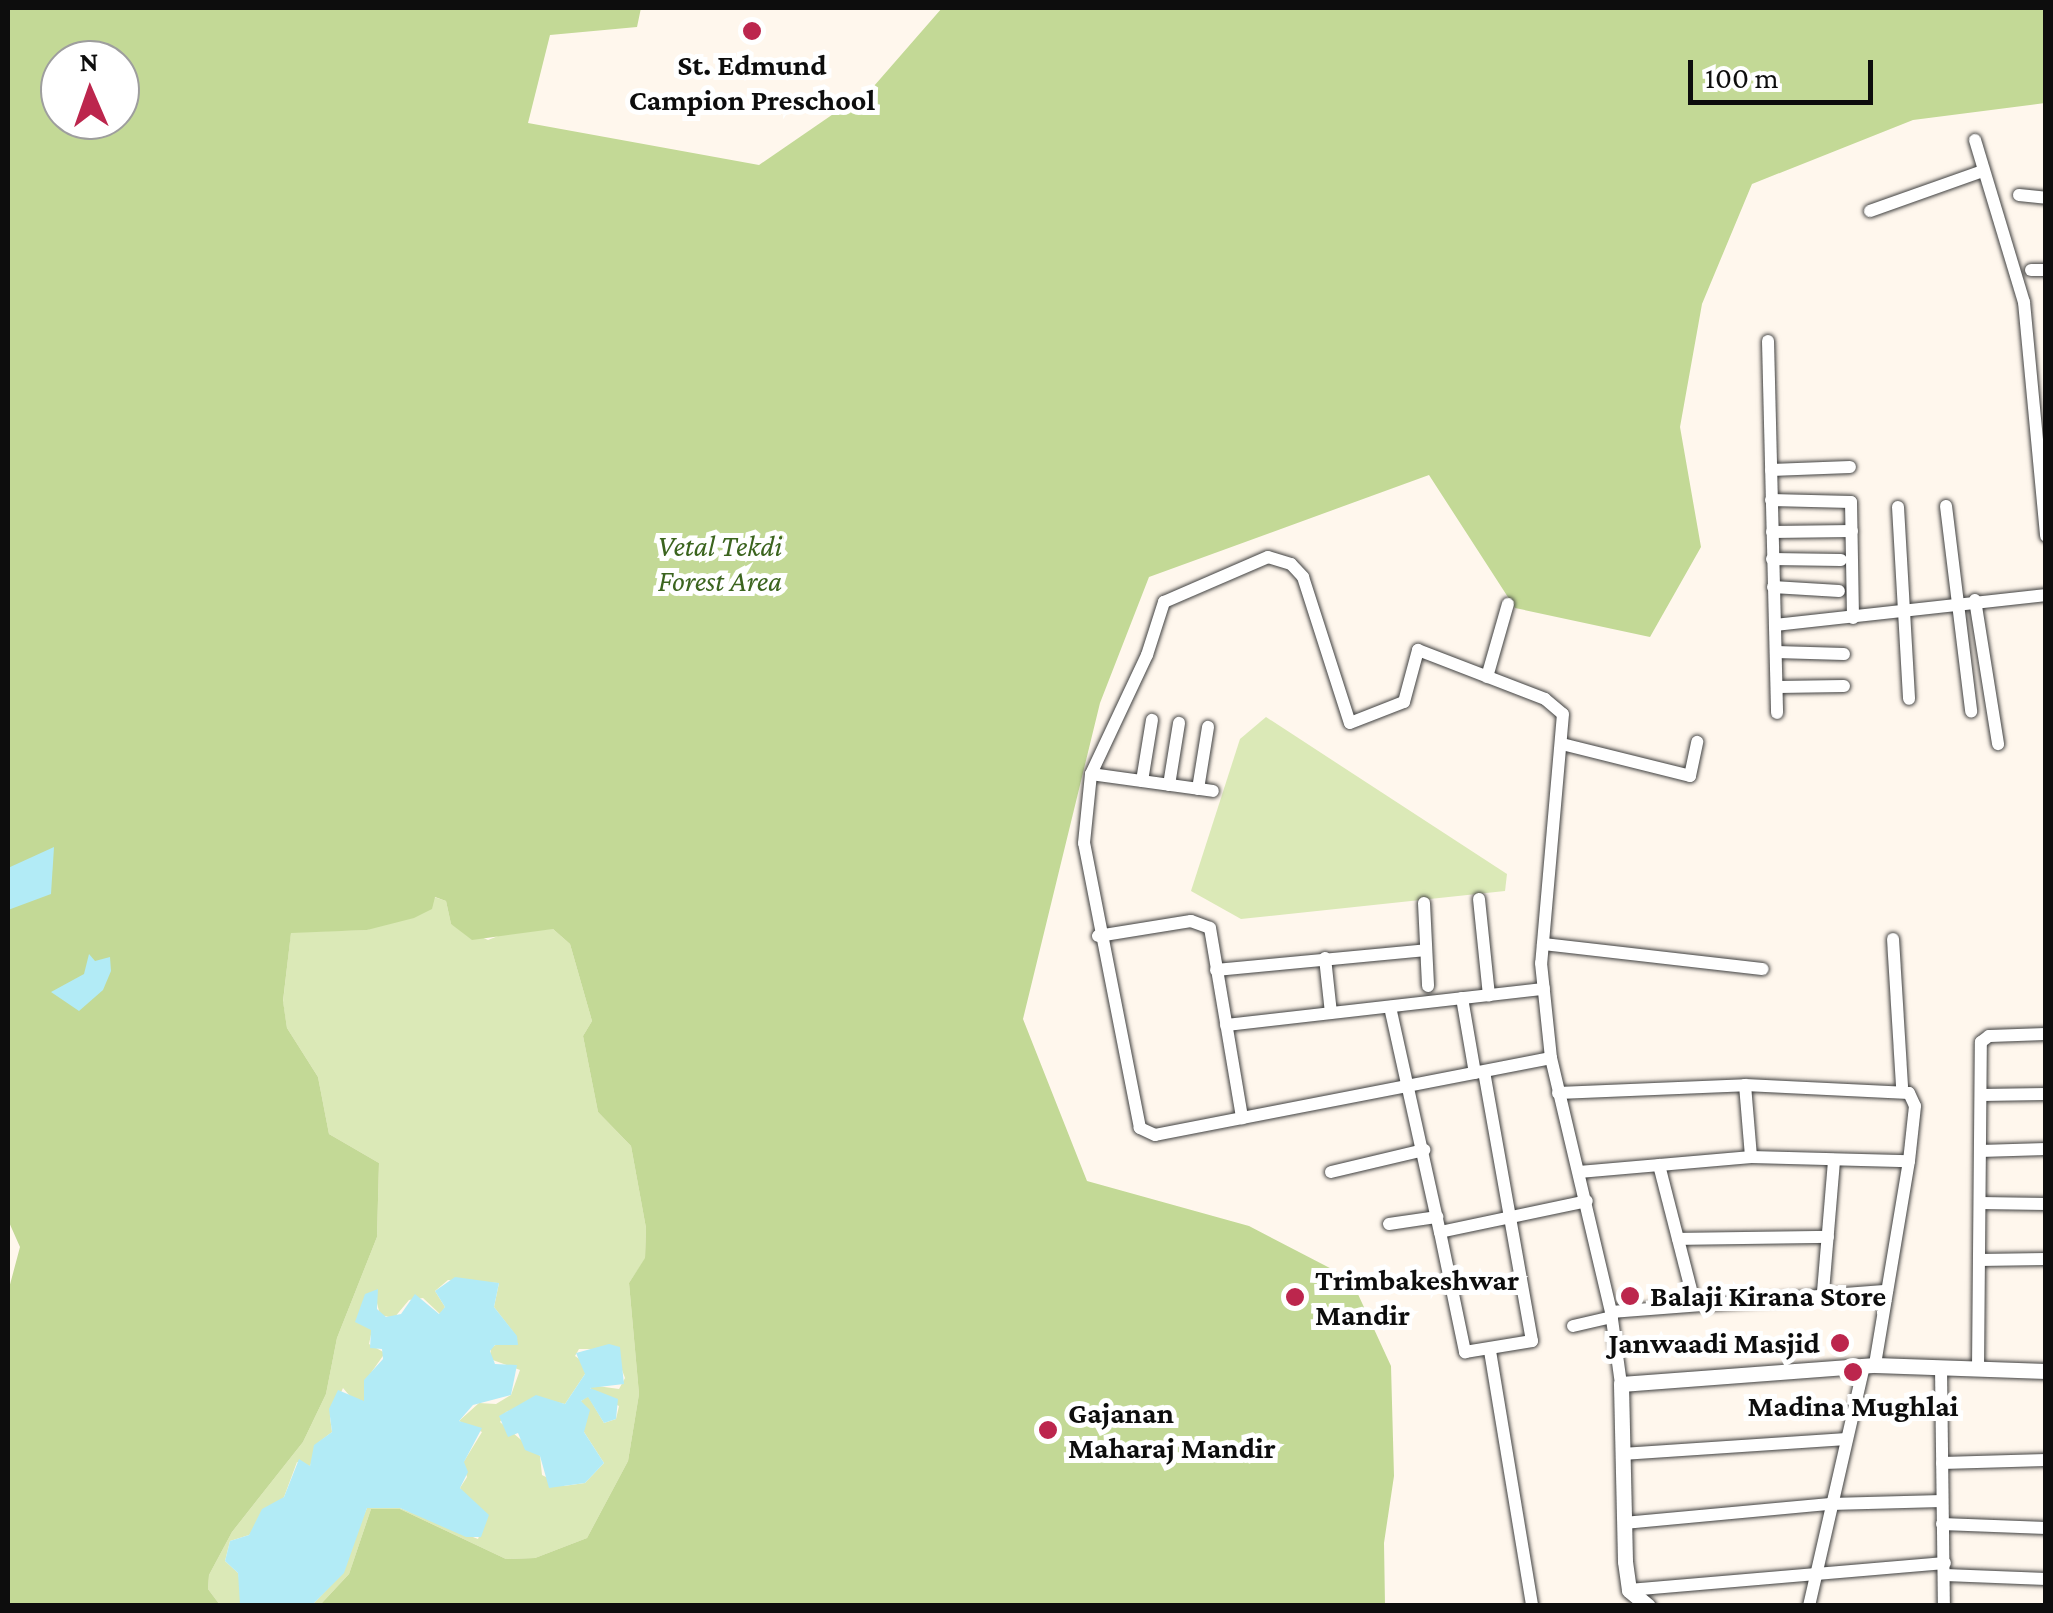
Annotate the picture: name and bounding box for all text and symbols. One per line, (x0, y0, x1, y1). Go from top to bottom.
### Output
marker: St. Edmund Campion Preschool (741, 20, 763, 42)
north arrow (40, 40, 140, 140)
scale bar (1693, 40, 1878, 102)
text: N (79, 46, 99, 77)
place label: St. Edmund Campion Preschool (629, 47, 875, 118)
text: 100 m (1705, 61, 1779, 94)
park label: Vetal Tekdi Forest Area (658, 528, 782, 598)
place label: Trimbakeshwar Mandir (1315, 1262, 1519, 1332)
place label: Balaji Kirana Store (1650, 1278, 1886, 1314)
marker: Balaji Kirana Store (1619, 1285, 1641, 1307)
marker: Trimbakeshwar Mandir (1284, 1286, 1306, 1308)
place label: Janwaadi Masjid (1608, 1325, 1820, 1361)
marker: Janwaadi Masjid (1829, 1332, 1851, 1354)
marker: Madina Mughlai (1842, 1361, 1864, 1383)
place label: Madina Mughlai (1747, 1388, 1959, 1424)
place label: Gajanan Maharaj Mandir (1068, 1395, 1276, 1466)
marker: Gajanan Maharaj Mandir (1037, 1419, 1059, 1441)

